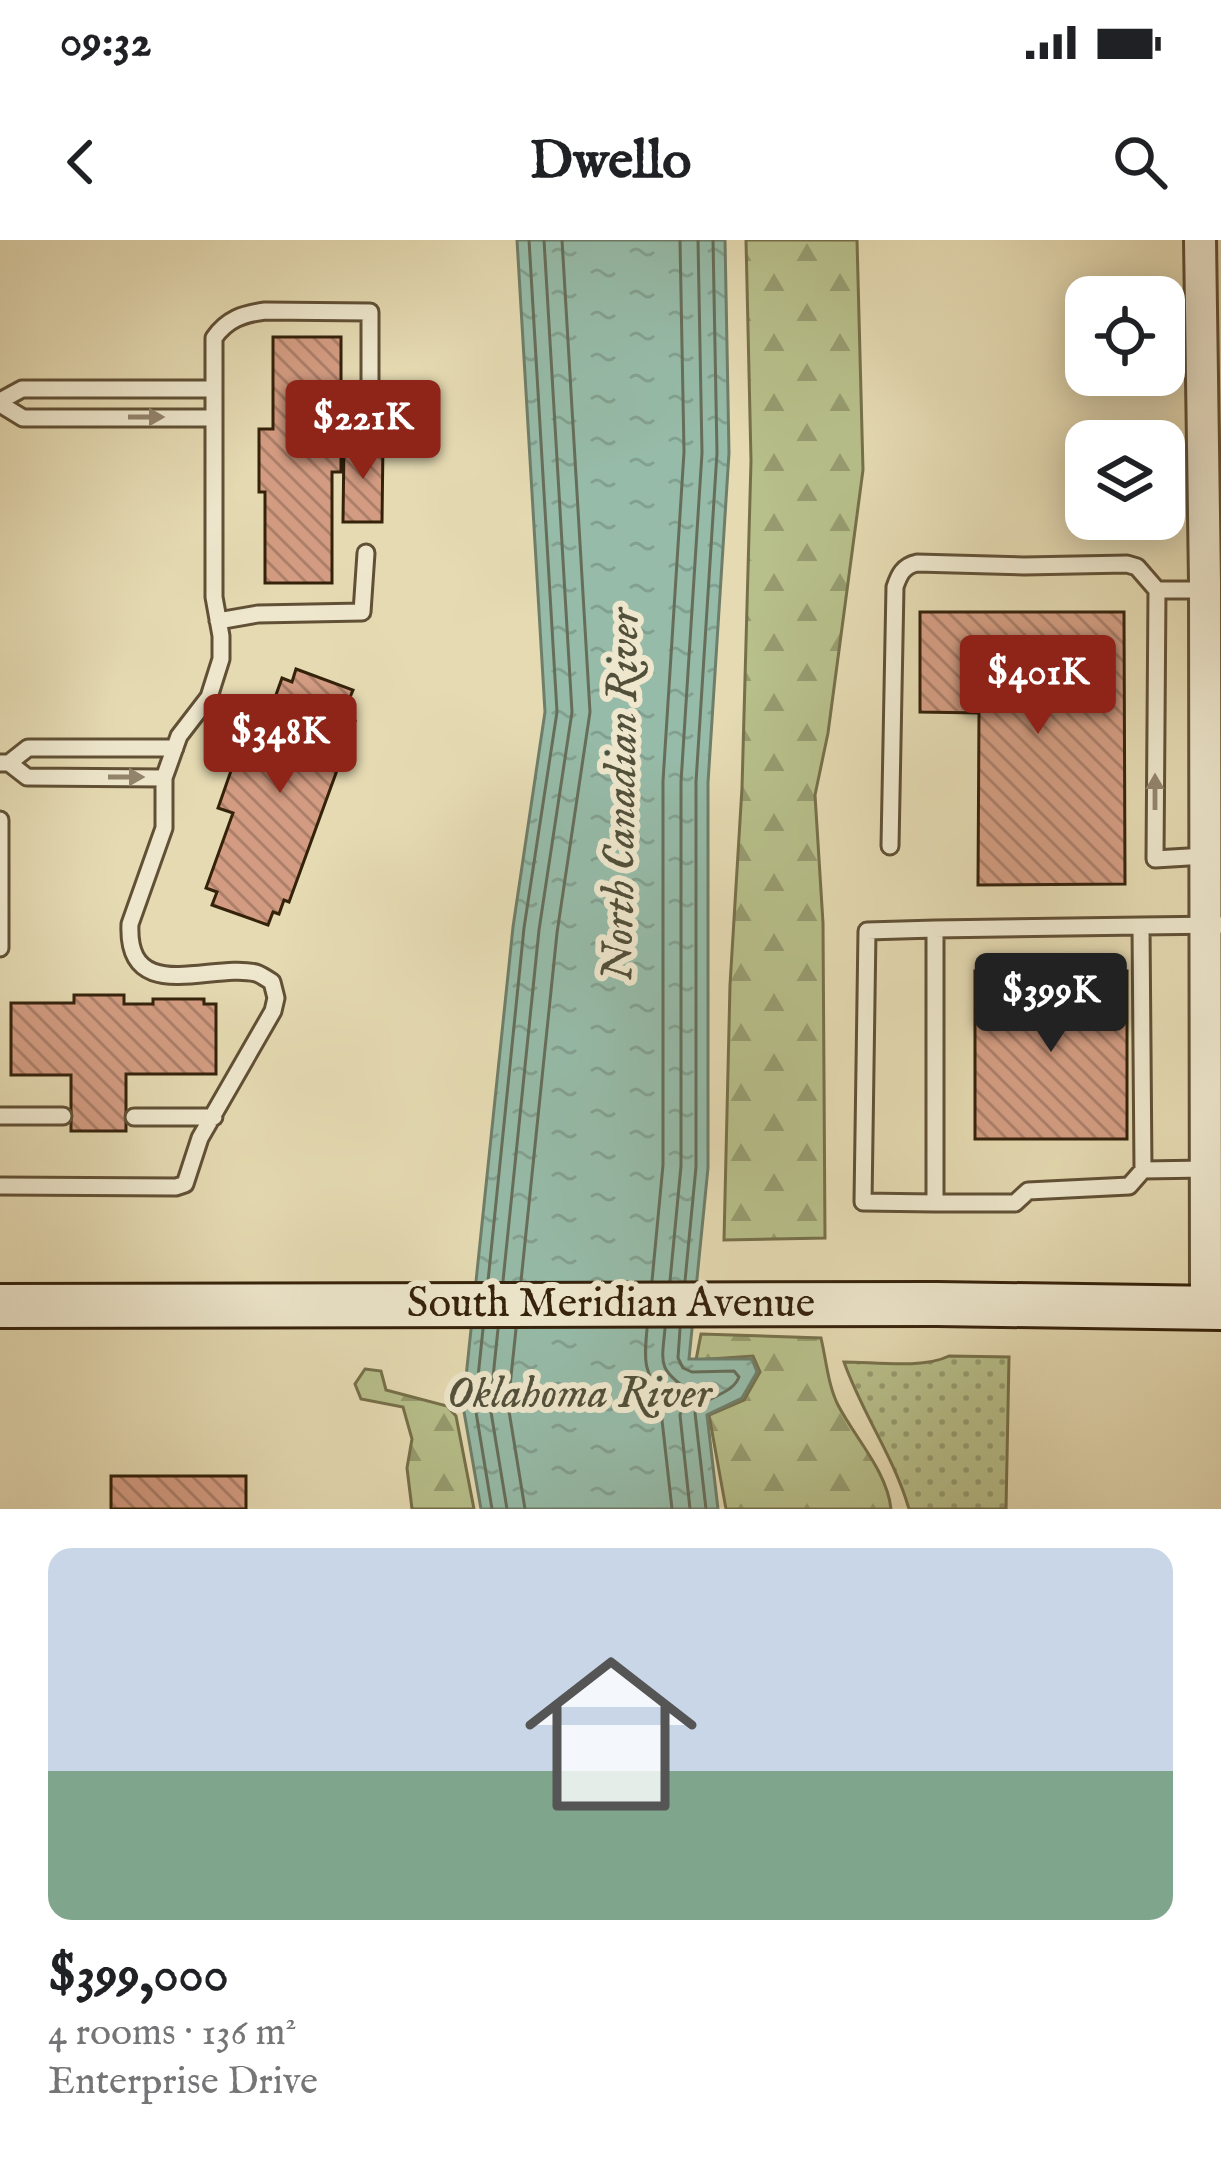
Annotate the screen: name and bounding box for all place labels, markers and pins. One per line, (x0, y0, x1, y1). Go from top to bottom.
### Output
pin: $221K (279, 380, 447, 482)
pin: $401K (954, 635, 1122, 737)
pin: $348K (196, 694, 364, 796)
pin: $399K (967, 953, 1135, 1055)

